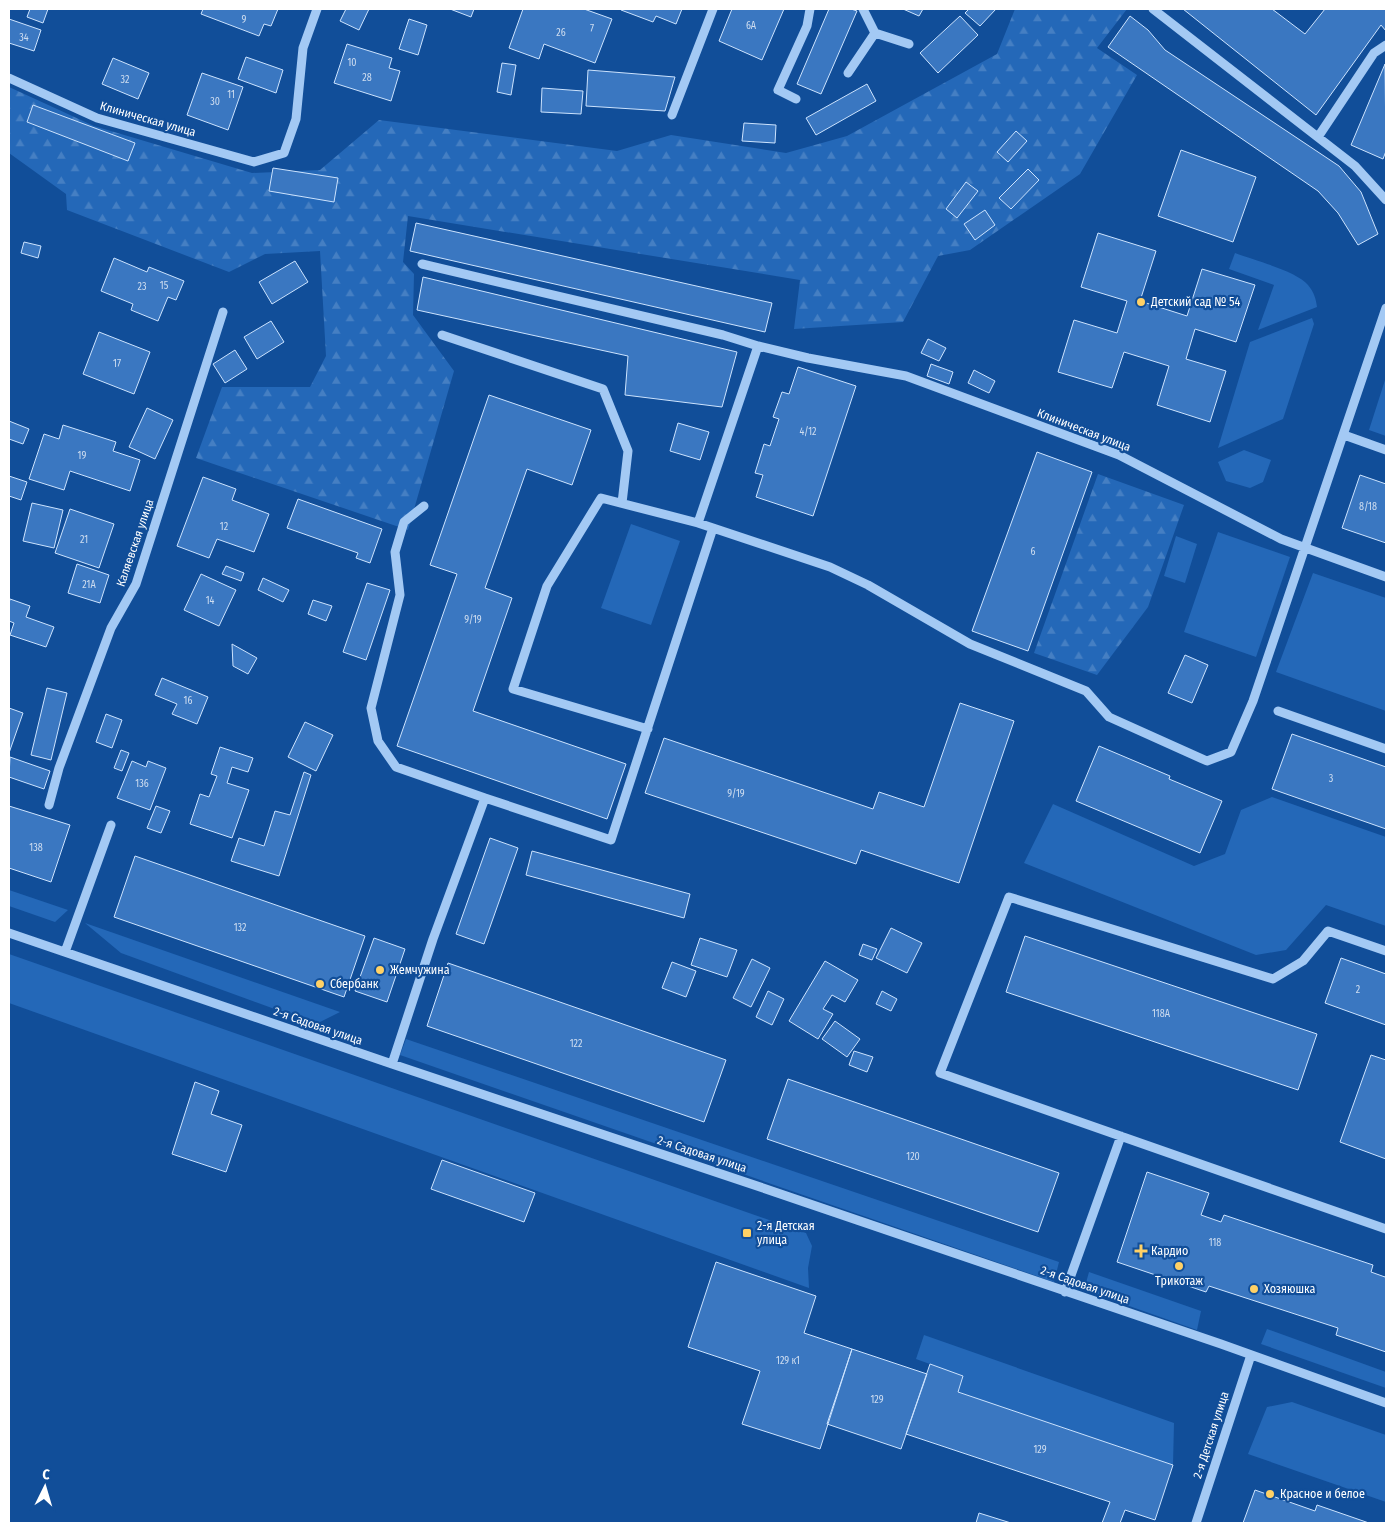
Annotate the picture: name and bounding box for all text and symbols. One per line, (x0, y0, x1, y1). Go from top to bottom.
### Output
house number: 9 (242, 14, 247, 26)
house number: 6А (746, 20, 757, 32)
house number: 7 (590, 23, 594, 35)
house number: 26 (556, 27, 566, 39)
house number: 34 (19, 32, 29, 44)
house number: 10 (347, 57, 357, 69)
house number: 28 (362, 72, 372, 84)
house number: 32 (121, 74, 130, 86)
house number: 11 (227, 89, 235, 101)
house number: 30 (210, 96, 220, 108)
street label: Клиническая улица (98, 99, 198, 139)
house number: 15 (160, 280, 169, 292)
house number: 23 (138, 281, 147, 293)
place label: Детский сад № 54 (1150, 295, 1241, 309)
marker: Детский сад № 54 (1135, 296, 1147, 308)
house number: 17 (113, 358, 121, 370)
street label: Клиническая улица (1035, 406, 1133, 454)
house number: 4/12 (799, 426, 817, 438)
house number: 19 (78, 450, 87, 462)
street label: Каляевская улица (113, 497, 157, 589)
house number: 8/18 (1359, 501, 1377, 513)
house number: 12 (220, 521, 229, 533)
house number: 21 (80, 534, 88, 546)
house number: 6 (1031, 546, 1036, 558)
house number: 21А (82, 579, 96, 591)
house number: 14 (206, 595, 215, 607)
house number: 9/19 (464, 614, 482, 626)
house number: 16 (184, 695, 192, 707)
house number: 3 (1329, 773, 1334, 785)
house number: 136 (135, 778, 149, 790)
house number: 9/19 (727, 788, 745, 800)
house number: 138 (29, 842, 43, 854)
house number: 132 (234, 922, 247, 934)
place label: Жемчужина (390, 963, 450, 977)
marker: Жемчужина (374, 964, 386, 976)
place label: Сбербанк (330, 977, 379, 991)
marker: Сбербанк (314, 978, 326, 990)
house number: 2 (1356, 984, 1361, 996)
street label: 2-я Садовая улица (272, 1004, 364, 1048)
house number: 118А (1152, 1008, 1171, 1020)
house number: 122 (570, 1038, 583, 1050)
street label: 2-я Садовая улица (656, 1133, 749, 1175)
house number: 120 (906, 1151, 920, 1163)
place label: 2-я Детская улица (757, 1219, 815, 1247)
marker: 2-я Детская улица (741, 1227, 753, 1239)
house number: 118 (1209, 1237, 1221, 1249)
place label: Кардио (1151, 1244, 1188, 1258)
marker: Кардио (1135, 1245, 1147, 1257)
marker: Трикотаж (1173, 1260, 1185, 1272)
street label: 2-я Садовая улица (1039, 1263, 1131, 1307)
place label: Трикотаж (1155, 1274, 1203, 1288)
place label: Хозяюшка (1264, 1282, 1315, 1296)
marker: Хозяюшка (1248, 1283, 1260, 1295)
house number: 129 к1 (776, 1355, 800, 1367)
street label: 2-я Детская улица (1190, 1390, 1232, 1480)
house number: 129 (870, 1394, 884, 1406)
house number: 129 (1033, 1444, 1047, 1456)
north arrow (20, 1462, 70, 1512)
text: С (42, 1466, 51, 1483)
place label: Красное и белое (1280, 1487, 1365, 1501)
marker: Красное и белое (1264, 1488, 1276, 1500)

